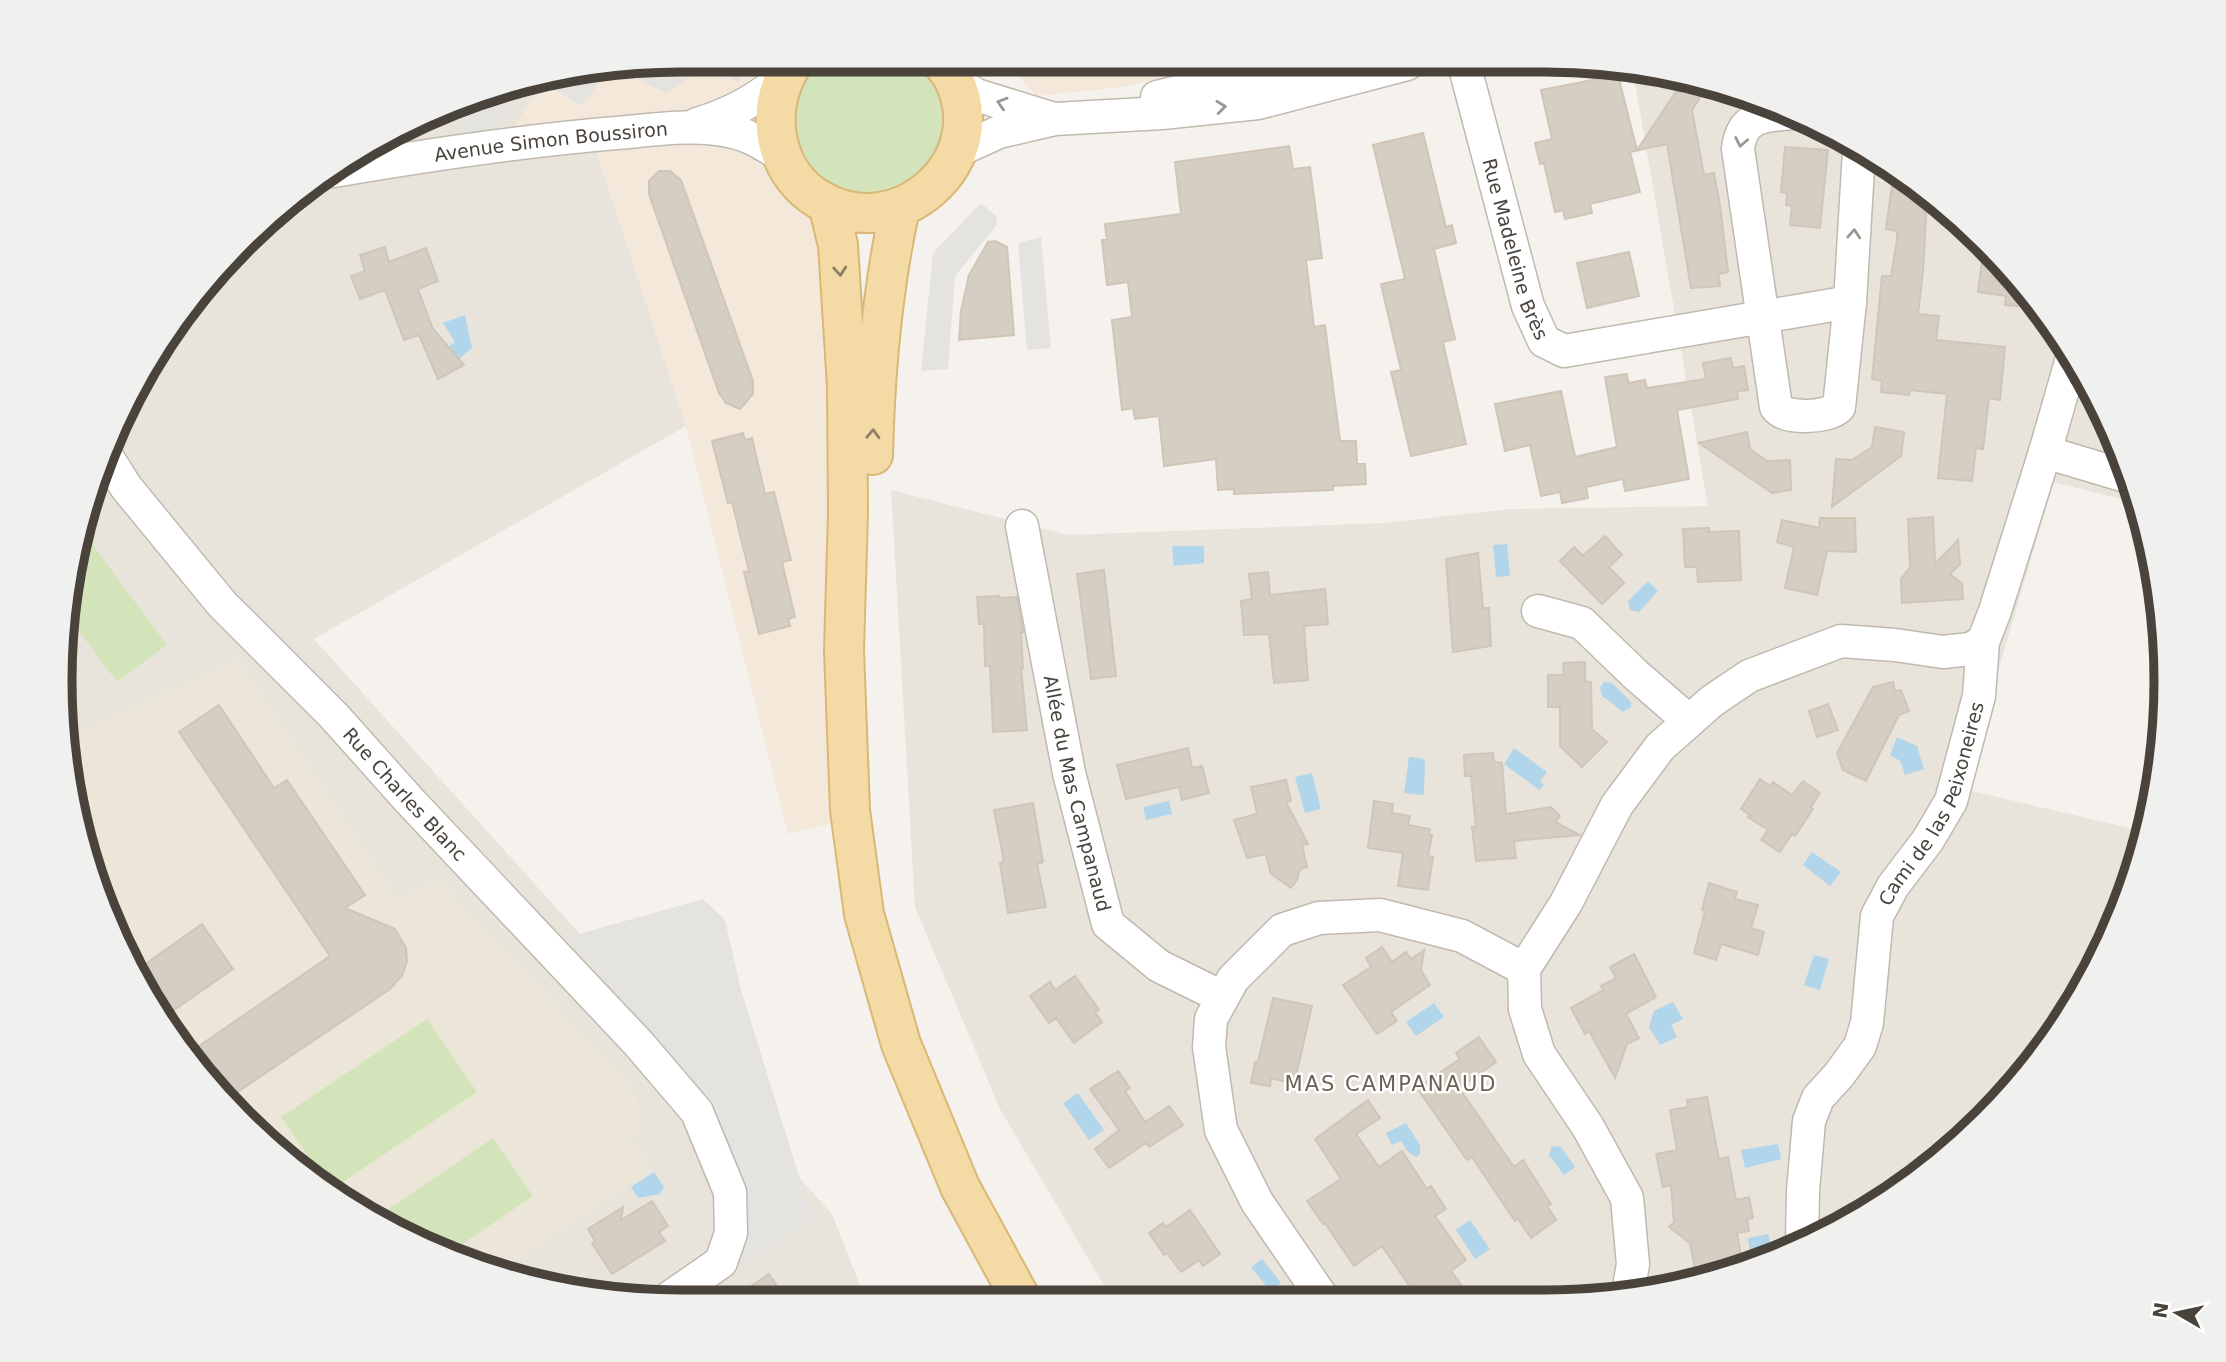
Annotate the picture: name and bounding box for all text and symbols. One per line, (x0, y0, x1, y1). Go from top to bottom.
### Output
one-way arrow (997, 96, 1009, 111)
one-way arrow (1216, 100, 1227, 115)
street label: Avenue Simon Boussiron (433, 117, 669, 166)
one-way arrow (1734, 136, 1749, 148)
street label: Rue Madeleine Brès (1478, 156, 1553, 343)
one-way arrow (1846, 228, 1861, 239)
one-way arrow (832, 266, 847, 277)
one-way arrow (866, 428, 881, 439)
street label: Allée du Mas Campanaud (1040, 673, 1115, 914)
street label: Cami de las Peixoneires (1874, 699, 1988, 909)
street label: Rue Charles Blanc (339, 723, 471, 865)
district label: MAS CAMPANAUD (1285, 1072, 1497, 1096)
north arrow (2142, 1278, 2212, 1348)
text: N (2148, 1301, 2172, 1320)

